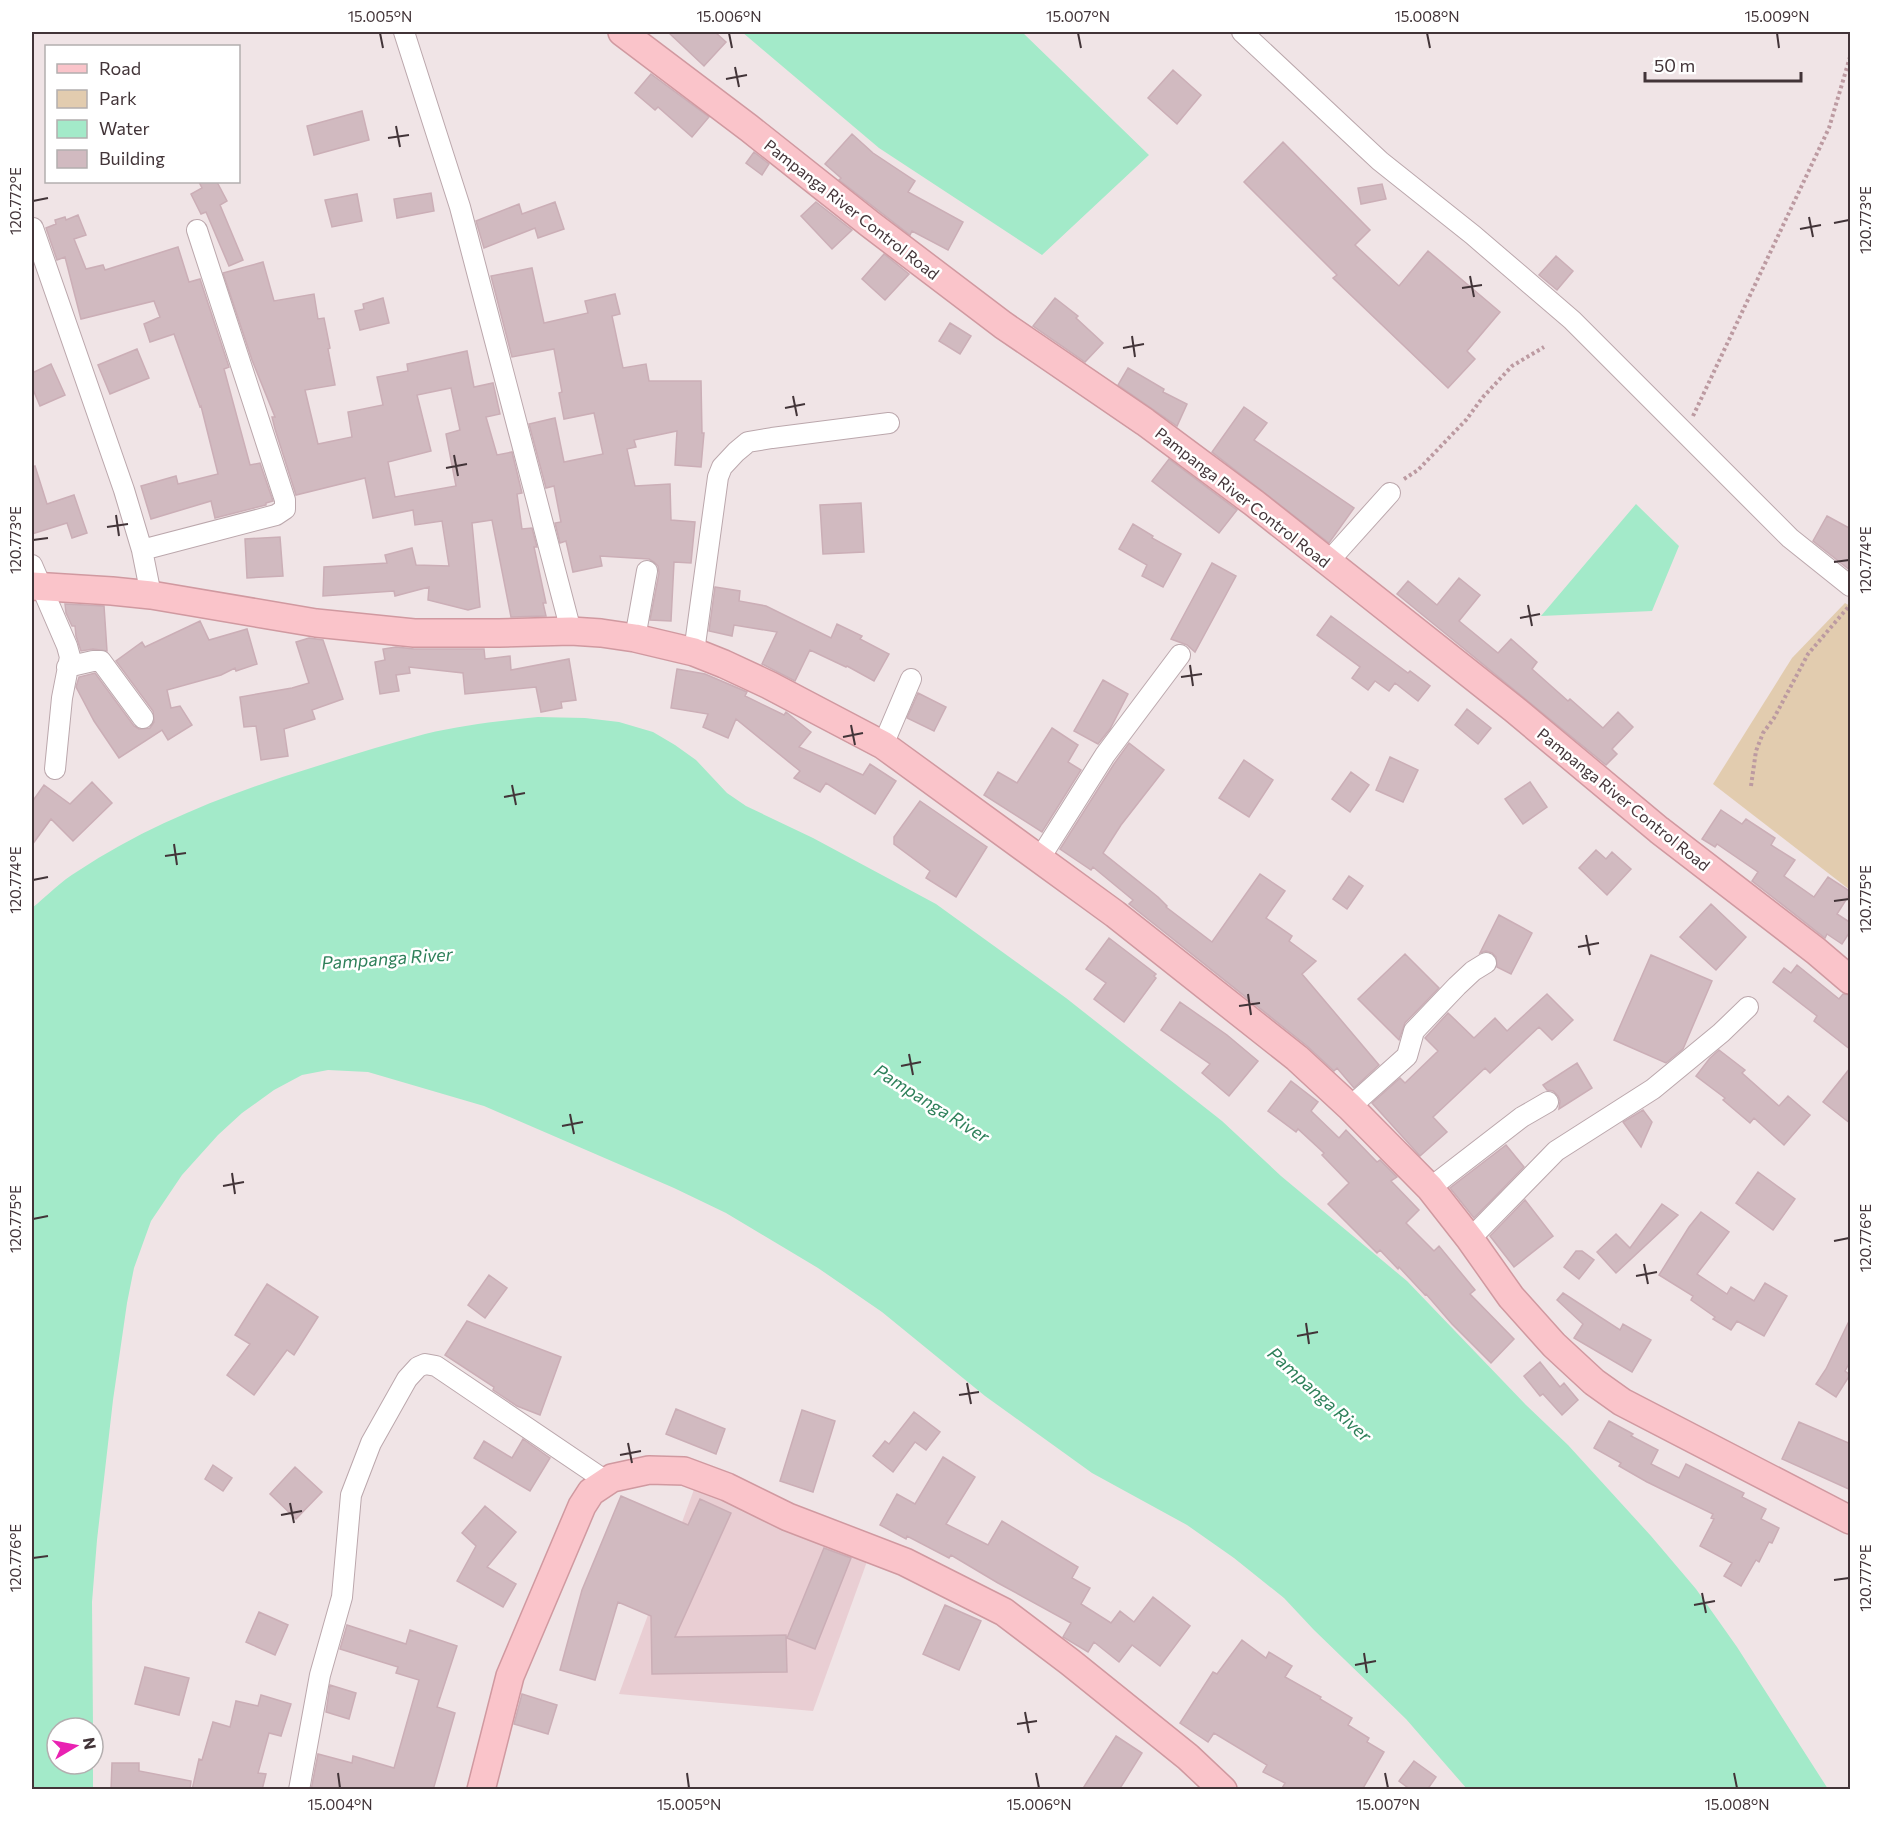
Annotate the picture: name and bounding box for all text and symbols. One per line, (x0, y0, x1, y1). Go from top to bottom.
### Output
text: 15.005°N (348, 7, 412, 25)
text: 15.006°N (696, 7, 762, 25)
text: 15.007°N (1046, 7, 1110, 25)
text: 15.008°N (1394, 7, 1460, 25)
text: 15.009°N (1744, 7, 1810, 25)
legend (45, 45, 240, 183)
scale bar (1645, 45, 1801, 83)
text: 50 m (1654, 54, 1695, 76)
text: Road (99, 57, 141, 79)
text: Park (99, 87, 137, 109)
text: Water (99, 117, 150, 139)
street label: Pampanga River Control Road (761, 135, 943, 283)
text: Building (99, 147, 165, 169)
text: 120.772°E (6, 167, 24, 235)
text: 120.773°E (1856, 186, 1874, 254)
street label: Pampanga River Control Road (1152, 423, 1334, 571)
text: 120.773°E (6, 506, 24, 574)
text: 120.774°E (1856, 526, 1874, 594)
street label: Pampanga River Control Road (1534, 724, 1714, 874)
text: 120.774°E (6, 846, 24, 914)
text: 120.775°E (1856, 865, 1874, 933)
water label: Pampanga River (321, 942, 454, 974)
water label: Pampanga River (870, 1059, 994, 1148)
text: 120.775°E (6, 1185, 24, 1253)
text: 120.776°E (1856, 1204, 1874, 1272)
water label: Pampanga River (1264, 1342, 1377, 1447)
text: 120.776°E (6, 1524, 24, 1592)
text: 120.777°E (1856, 1544, 1874, 1612)
north arrow (45, 1716, 105, 1776)
text: N (80, 1736, 101, 1751)
text: 15.004°N (308, 1795, 372, 1813)
text: 15.005°N (657, 1795, 721, 1813)
text: 15.006°N (1006, 1795, 1072, 1813)
text: 15.007°N (1356, 1795, 1420, 1813)
text: 15.008°N (1704, 1795, 1770, 1813)

